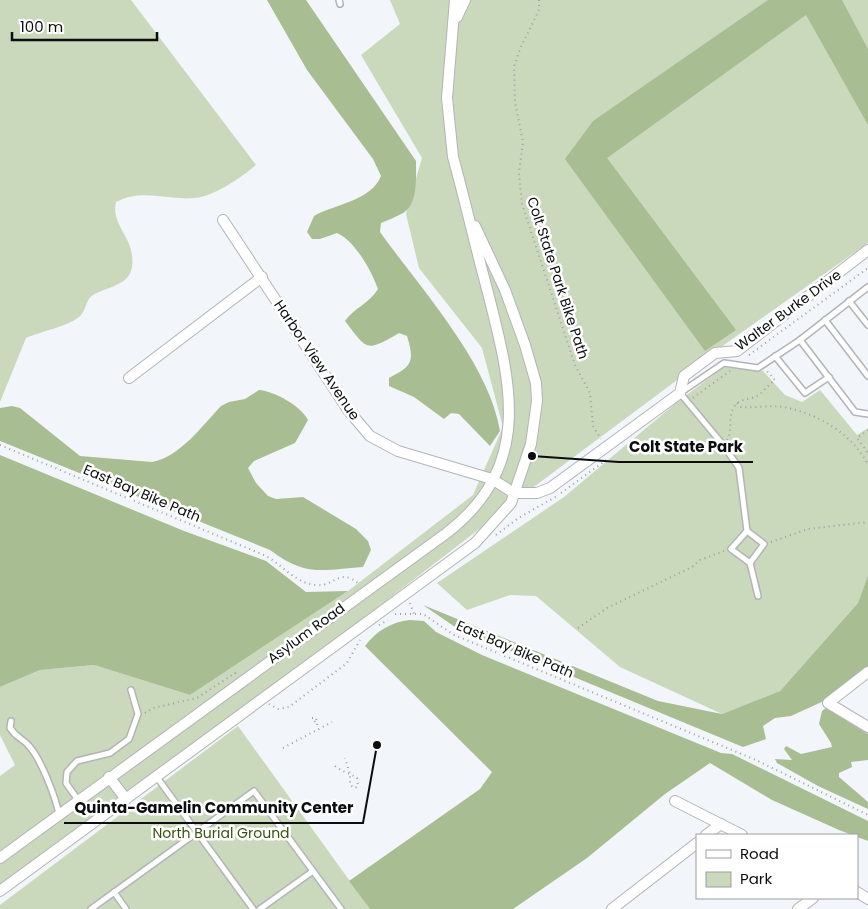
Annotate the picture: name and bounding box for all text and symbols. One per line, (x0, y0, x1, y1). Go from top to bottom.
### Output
scale bar (12, 10, 158, 42)
text: 100 m (20, 16, 63, 37)
street label: Colt State Park Bike Path (522, 194, 594, 362)
street label: Walter Burke Drive (731, 264, 845, 355)
street label: Harbor View Avenue (269, 296, 365, 424)
callout: Colt State Park (619, 432, 753, 462)
text: Colt State Park (629, 436, 744, 457)
street label: East Bay Bike Path (80, 459, 204, 527)
street label: Asylum Road (263, 598, 349, 668)
street label: East Bay Bike Path (453, 615, 577, 683)
callout: Quinta-Gamelin Community Center (64, 793, 363, 823)
text: Quinta-Gamelin Community Center (74, 797, 354, 818)
park label: North Burial Ground (152, 823, 290, 843)
legend (696, 834, 858, 899)
text: Road (740, 843, 779, 864)
text: Park (740, 868, 772, 889)

